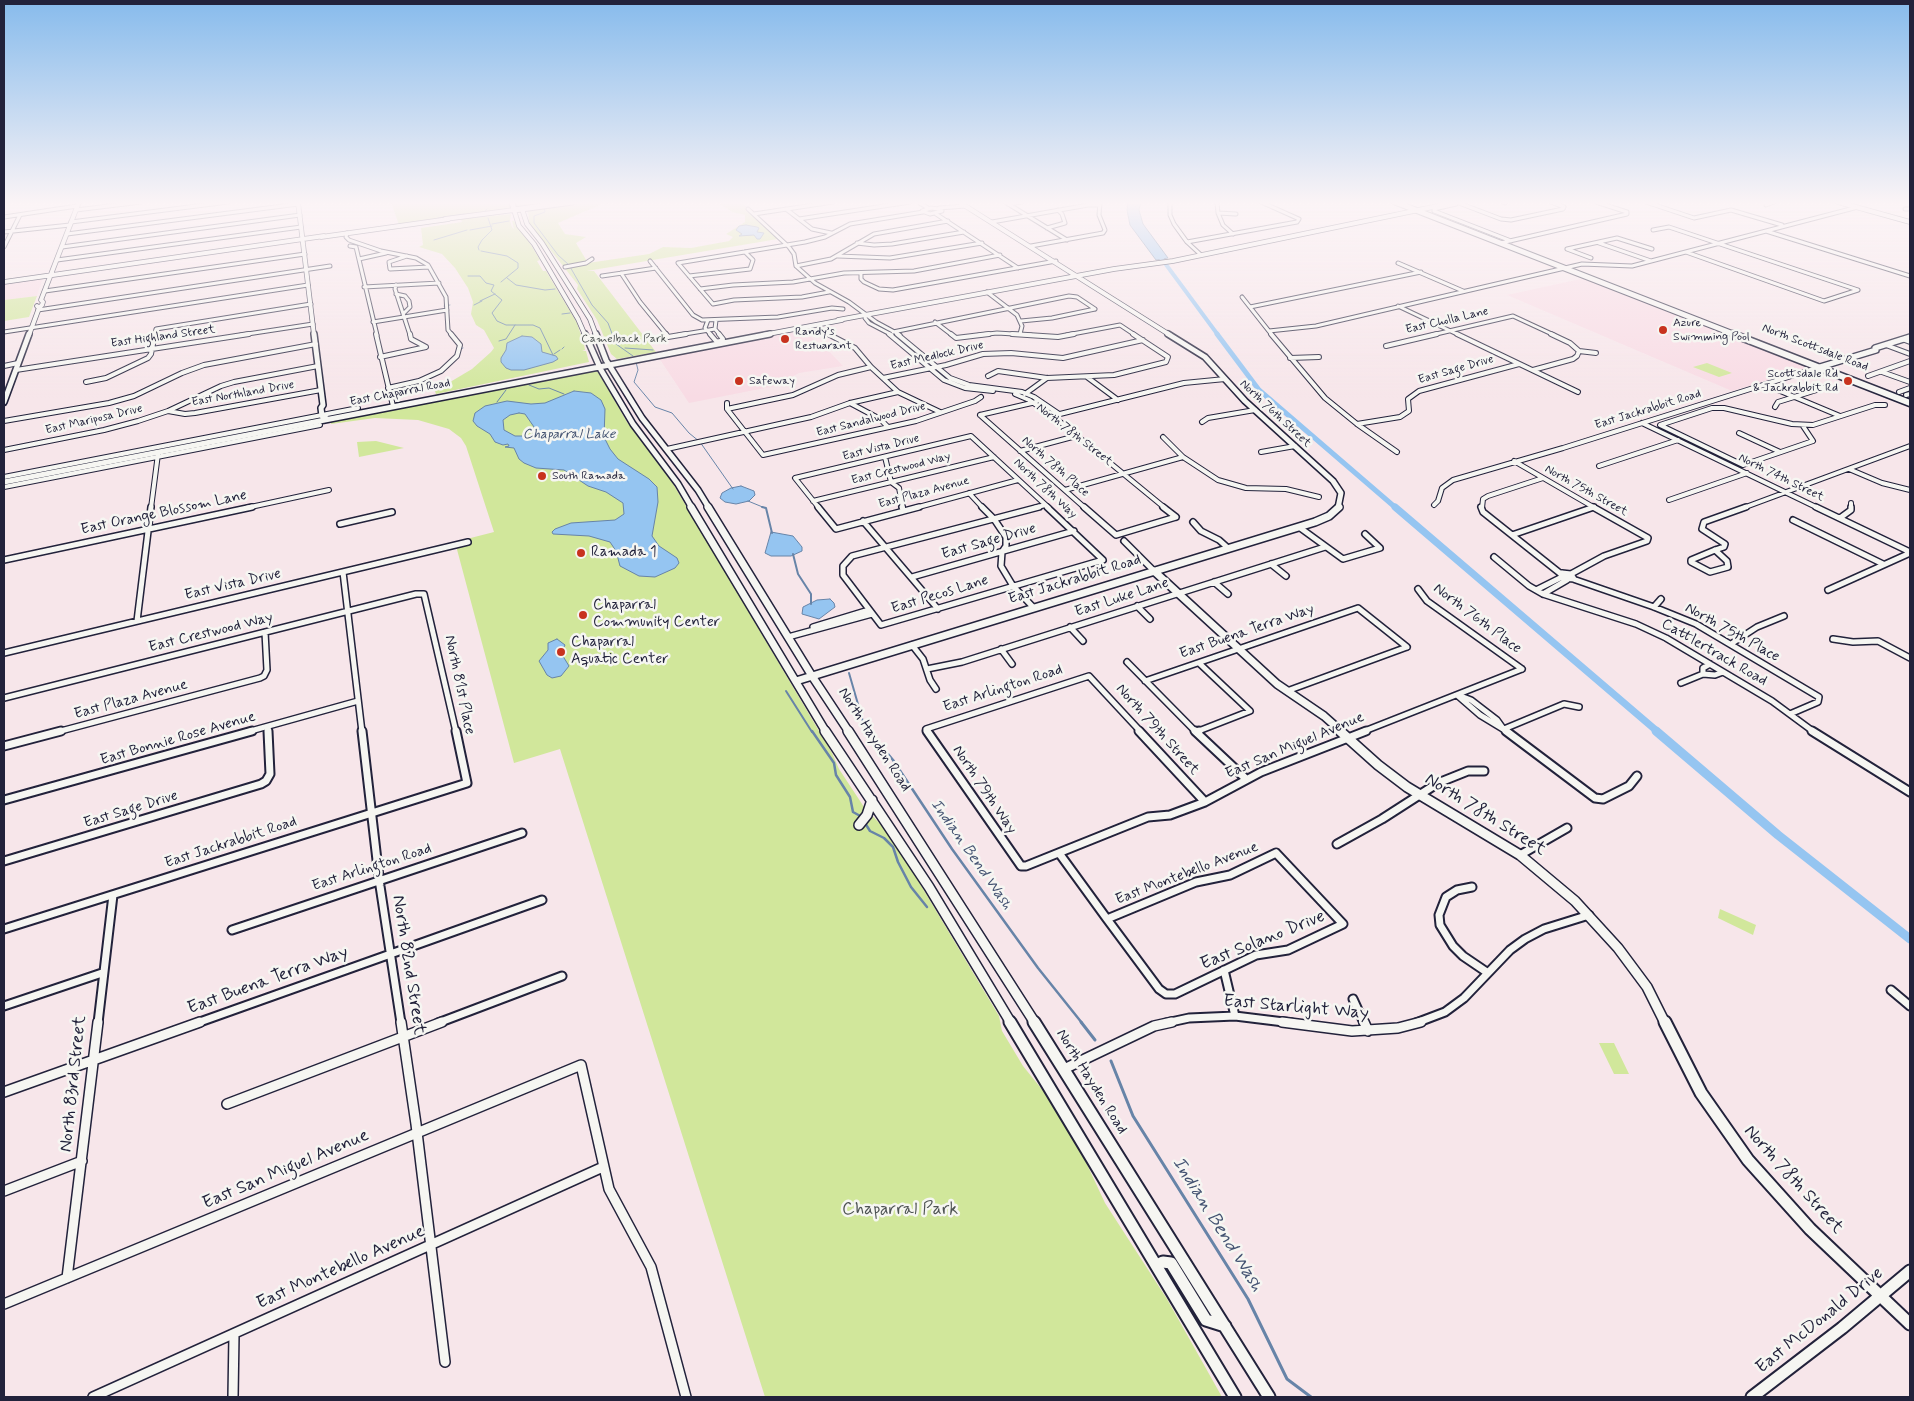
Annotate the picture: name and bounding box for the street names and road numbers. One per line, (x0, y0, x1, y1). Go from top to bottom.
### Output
street label: East Cholla Lane (1404, 304, 1490, 338)
street label: North Scottsdale Road (1760, 321, 1870, 375)
street label: East Highland Street (110, 323, 216, 351)
street label: East Medlock Drive (889, 338, 985, 374)
street label: East Sage Drive (1417, 352, 1495, 388)
street label: East Chaparral Road (349, 376, 451, 410)
street label: North 76th Street (1236, 377, 1314, 451)
street label: East Northland Drive (191, 378, 295, 410)
street label: East Jackrabbit Road (1593, 387, 1703, 433)
street label: East Sandalwood Drive (815, 399, 927, 441)
street label: North 78th Street (1033, 401, 1115, 469)
street label: East Mariposa Drive (44, 402, 144, 438)
street label: East Vista Drive (841, 431, 921, 465)
street label: North 78th Place (1018, 434, 1092, 500)
street label: East Crestwood Way (850, 450, 952, 488)
street label: North 74th Street (1736, 451, 1826, 505)
street label: North 78th Way (1010, 456, 1080, 522)
street label: North 75th Street (1542, 462, 1630, 520)
street label: East Plaza Avenue (877, 474, 971, 512)
street label: East Orange Blossom Lane (79, 487, 249, 539)
street label: East Sage Drive (940, 520, 1038, 564)
street label: East Jackrabbit Road (1006, 551, 1144, 609)
street label: East Vista Drive (183, 565, 283, 605)
street label: East Pecos Lane (889, 572, 991, 618)
street label: East Luke Lane (1073, 574, 1171, 622)
street label: North 76th Place (1429, 580, 1525, 658)
street label: North 75th Place (1681, 600, 1783, 666)
street label: East Buena Terra Way (1177, 601, 1317, 663)
street label: East Crestwood Way (147, 609, 275, 657)
street label: Cattlertrack Road (1658, 615, 1770, 691)
street label: North 81st Place (440, 634, 478, 736)
street label: East Arlington Road (941, 661, 1065, 717)
street label: East Plaza Avenue (72, 676, 190, 724)
street label: North 79th Street (1111, 681, 1203, 779)
street label: North Hayden Road (834, 685, 914, 795)
street label: East Bonnie Rose Avenue (98, 708, 258, 770)
street label: East San Miguel Avenue (1223, 709, 1367, 783)
street label: North 79th Way (948, 742, 1020, 838)
street label: North 78th Street (1420, 769, 1550, 861)
street label: East Sage Drive (82, 787, 180, 833)
street label: East Jackrabbit Road (163, 813, 299, 873)
street label: East Montebello Avenue (1113, 838, 1261, 910)
street label: East Arlington Road (310, 840, 434, 896)
street label: North 82nd Street (386, 894, 430, 1036)
street label: East Solano Drive (1198, 906, 1328, 976)
street label: East Buena Terra Way (185, 942, 351, 1020)
street label: East Starlight Way (1222, 991, 1370, 1025)
street label: North 83rd Street (56, 1015, 92, 1153)
street label: North Hayden Road (1052, 1026, 1130, 1138)
street label: North 78th Street (1738, 1121, 1848, 1239)
street label: East San Miguel Avenue (200, 1125, 372, 1215)
street label: East Montebello Avenue (254, 1221, 428, 1315)
street label: East McDonald Drive (1752, 1263, 1888, 1379)

